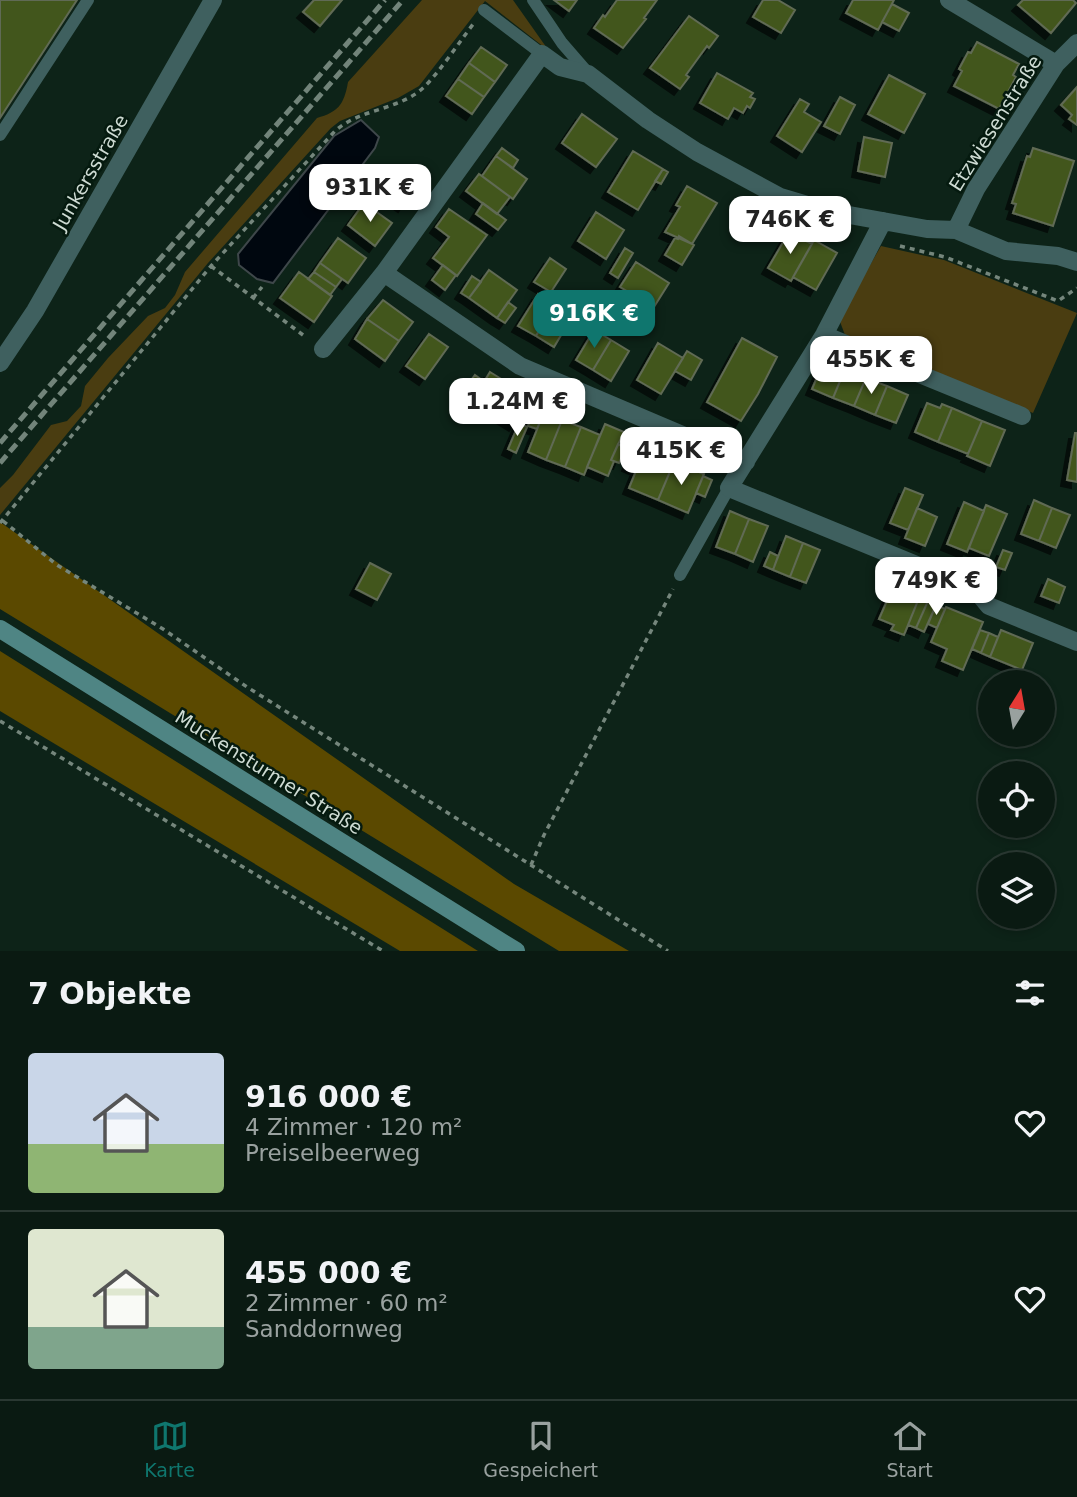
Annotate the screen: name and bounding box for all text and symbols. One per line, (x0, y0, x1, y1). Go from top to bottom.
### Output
street label: Etzwiesenstraße (944, 51, 1046, 195)
street label: Junkersstraße (48, 110, 132, 235)
pin: 931K € (313, 164, 427, 224)
text: 931K € (325, 174, 415, 200)
pin: 746K € (733, 196, 847, 256)
text: 746K € (745, 206, 835, 232)
pin: 916K € (537, 290, 651, 350)
text: 916K € (549, 300, 639, 326)
pin: 455K € (814, 336, 928, 396)
text: 455K € (826, 346, 916, 372)
pin: 1.24M € (452, 378, 582, 438)
text: 1.24M € (465, 388, 569, 414)
pin: 415K € (624, 428, 738, 487)
text: 415K € (636, 437, 726, 463)
pin: 749K € (879, 558, 993, 617)
text: 749K € (891, 567, 981, 593)
north arrow (978, 670, 1055, 747)
map controls (978, 670, 1055, 929)
street label: Muckensturmer Straße (171, 705, 367, 839)
button: locate (978, 761, 1055, 838)
button: layers (978, 852, 1055, 929)
icon: filters (1011, 974, 1049, 1012)
text: 7 Objekte (28, 976, 192, 1011)
text: 916 000 € (245, 1079, 412, 1114)
icon: home (84, 1081, 168, 1165)
icon: heart (1011, 1104, 1049, 1142)
text: 4 Zimmer · 120 m² (245, 1114, 462, 1140)
text: Preiselbeerweg (245, 1140, 420, 1166)
text: 455 000 € (245, 1255, 412, 1290)
icon: home (84, 1257, 168, 1341)
icon: heart (1011, 1280, 1049, 1318)
text: 2 Zimmer · 60 m² (245, 1290, 448, 1316)
text: Sanddornweg (245, 1316, 403, 1342)
tab: Karte (144, 1417, 195, 1481)
tab: Gespeichert (483, 1417, 598, 1481)
tab: Start (886, 1417, 933, 1481)

